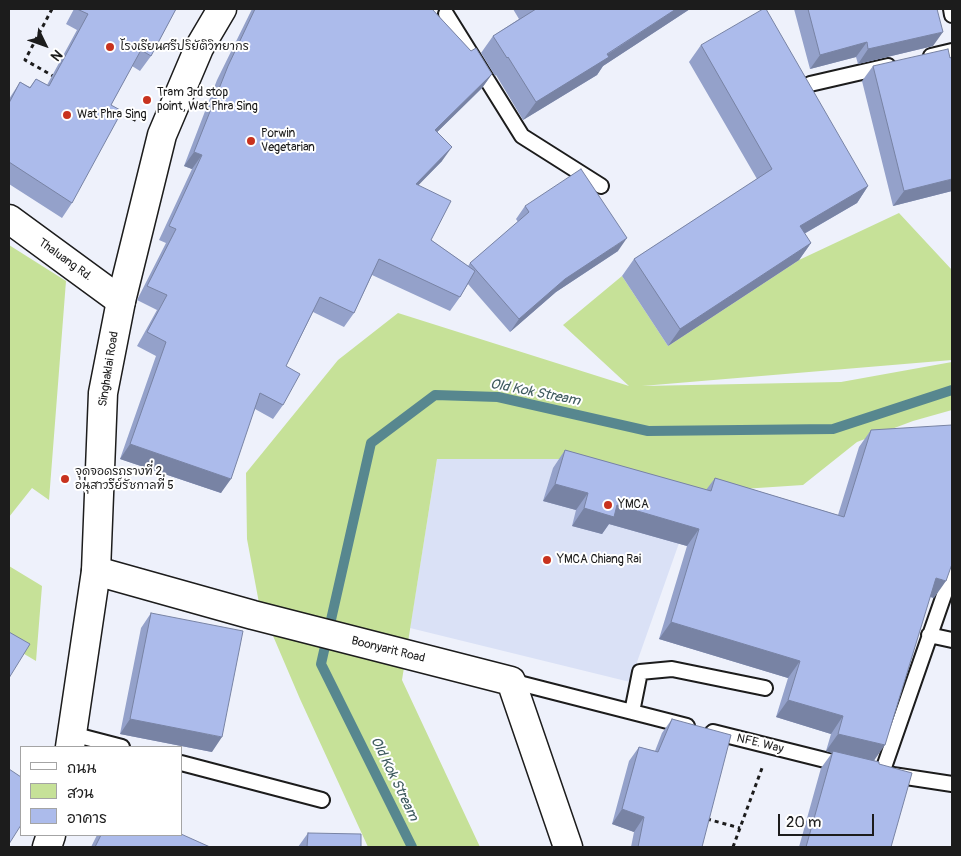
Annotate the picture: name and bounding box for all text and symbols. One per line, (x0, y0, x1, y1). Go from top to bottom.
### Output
north arrow (20, 20, 70, 70)
place label: โรงเรียนศรีปริยัติวิทยากร (120, 40, 249, 54)
marker: โรงเรียนศรีปริยัติวิทยากร (104, 41, 116, 53)
text: N (47, 46, 66, 65)
place label: Tram 3rd stop point, Wat Phra Sing (157, 86, 258, 114)
marker: Tram 3rd stop point, Wat Phra Sing (141, 94, 153, 106)
place label: Wat Phra Sing (77, 108, 146, 122)
marker: Wat Phra Sing (61, 109, 73, 121)
place label: Porwin Vegetarian (261, 127, 315, 155)
marker: Porwin Vegetarian (245, 135, 257, 147)
street label: Thaluang Rd. (35, 236, 95, 284)
street label: Singhaklai Road (96, 330, 122, 408)
water label: Old Kok Stream (489, 376, 581, 410)
place label: จุดจอดรถรางที่ 2 อนุสาวรีย์รัชกาลที่ 5 (75, 465, 174, 493)
marker: จุดจอดรถรางที่ 2 อนุสาวรีย์รัชกาลที่ 5 (59, 473, 71, 485)
place label: YMCA (618, 498, 649, 512)
marker: YMCA (602, 499, 614, 511)
place label: YMCA Chiang Rai (557, 553, 641, 567)
marker: YMCA Chiang Rai (541, 554, 553, 566)
street label: Boonyarit Road (350, 634, 426, 666)
street label: NFE. Way (735, 731, 785, 757)
water label: Old Kok Stream (366, 734, 422, 824)
legend (20, 746, 182, 836)
text: ถนน (67, 759, 96, 778)
text: สวน (67, 784, 94, 803)
scale bar (781, 804, 877, 836)
text: อาคาร (67, 809, 107, 828)
text: 20 m (786, 813, 821, 832)

